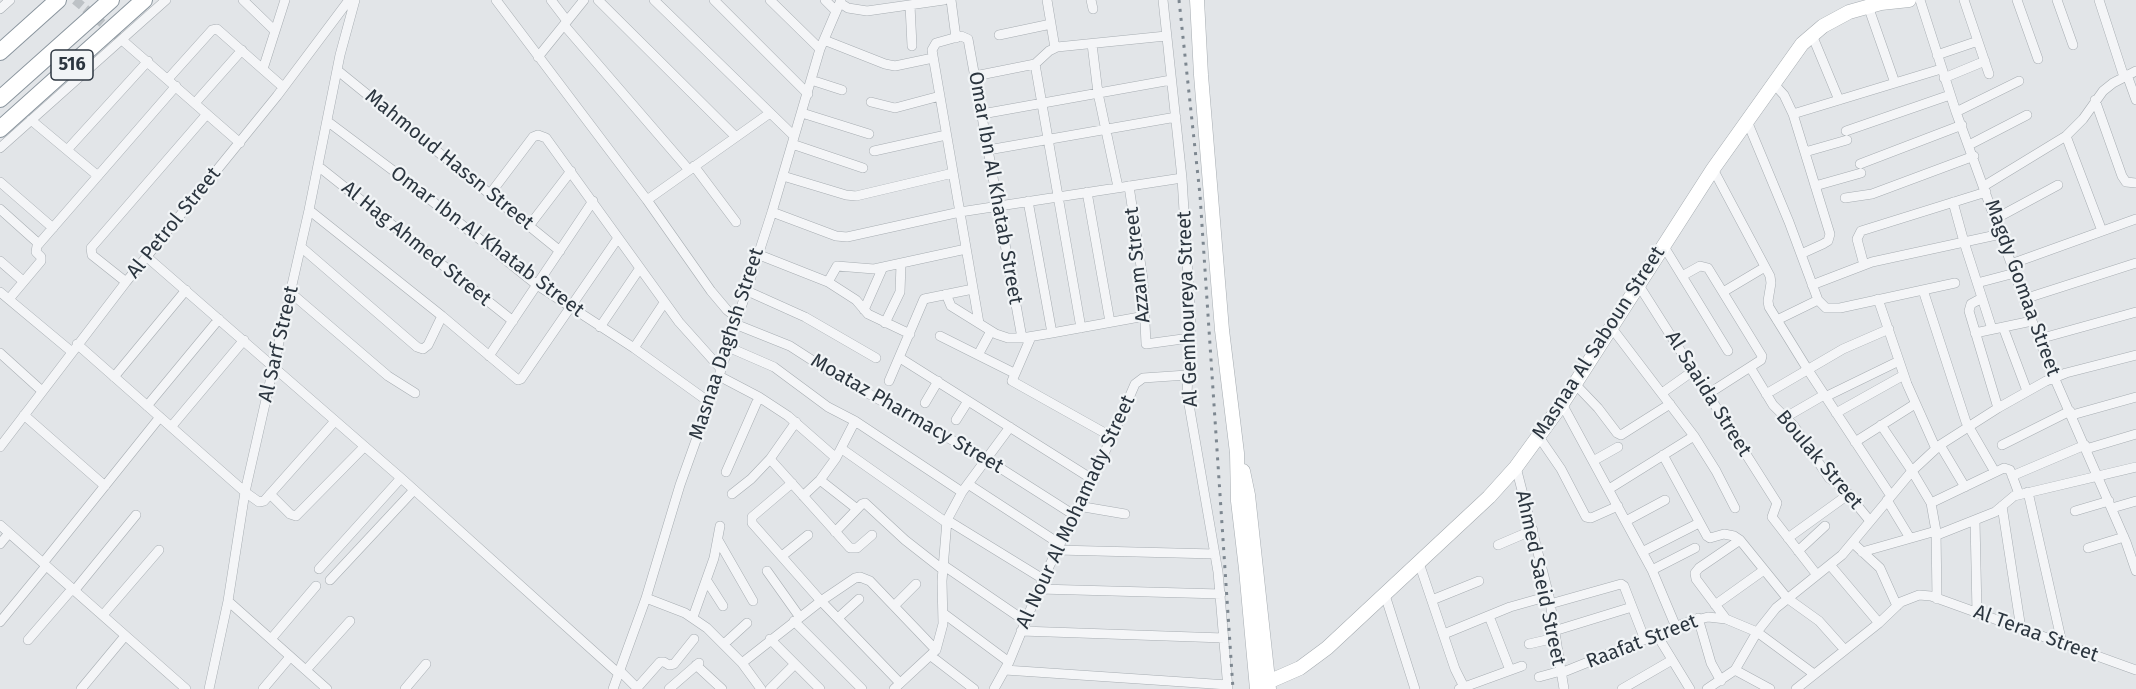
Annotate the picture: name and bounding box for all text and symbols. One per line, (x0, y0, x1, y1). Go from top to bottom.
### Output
road number: 516 (51, 50, 93, 80)
street label: Omar Ibn Al Khatab Street (963, 70, 1027, 306)
street label: Mahmoud Hassn Street (360, 85, 538, 235)
street label: Omar Ibn Al Khatab Street (386, 161, 588, 323)
street label: Al Petrol Street (122, 163, 226, 283)
street label: Al Hag Ahmed Street (336, 176, 496, 312)
street label: Magdy Gomaa Street (1979, 196, 2065, 380)
street label: Azzam Street (1120, 206, 1156, 324)
street label: Al Gemhoureya Street (1173, 211, 1203, 407)
street label: Masnaa Al Saboun Street (1528, 242, 1670, 444)
street label: Masnaa Daghsh Street (685, 245, 769, 443)
street label: Al Sarf Street (254, 284, 304, 404)
street label: Al Saaida Street (1660, 327, 1756, 461)
street label: Moataz Pharmacy Street (806, 349, 1008, 479)
street label: Al Nour Al Mohamady Street (1011, 392, 1141, 632)
street label: Boulak Street (1771, 406, 1867, 514)
street label: Ahmed Saeid Street (1510, 488, 1570, 668)
street label: Al Teraa Street (1970, 600, 2102, 668)
street label: Raafat Street (1583, 610, 1701, 674)

